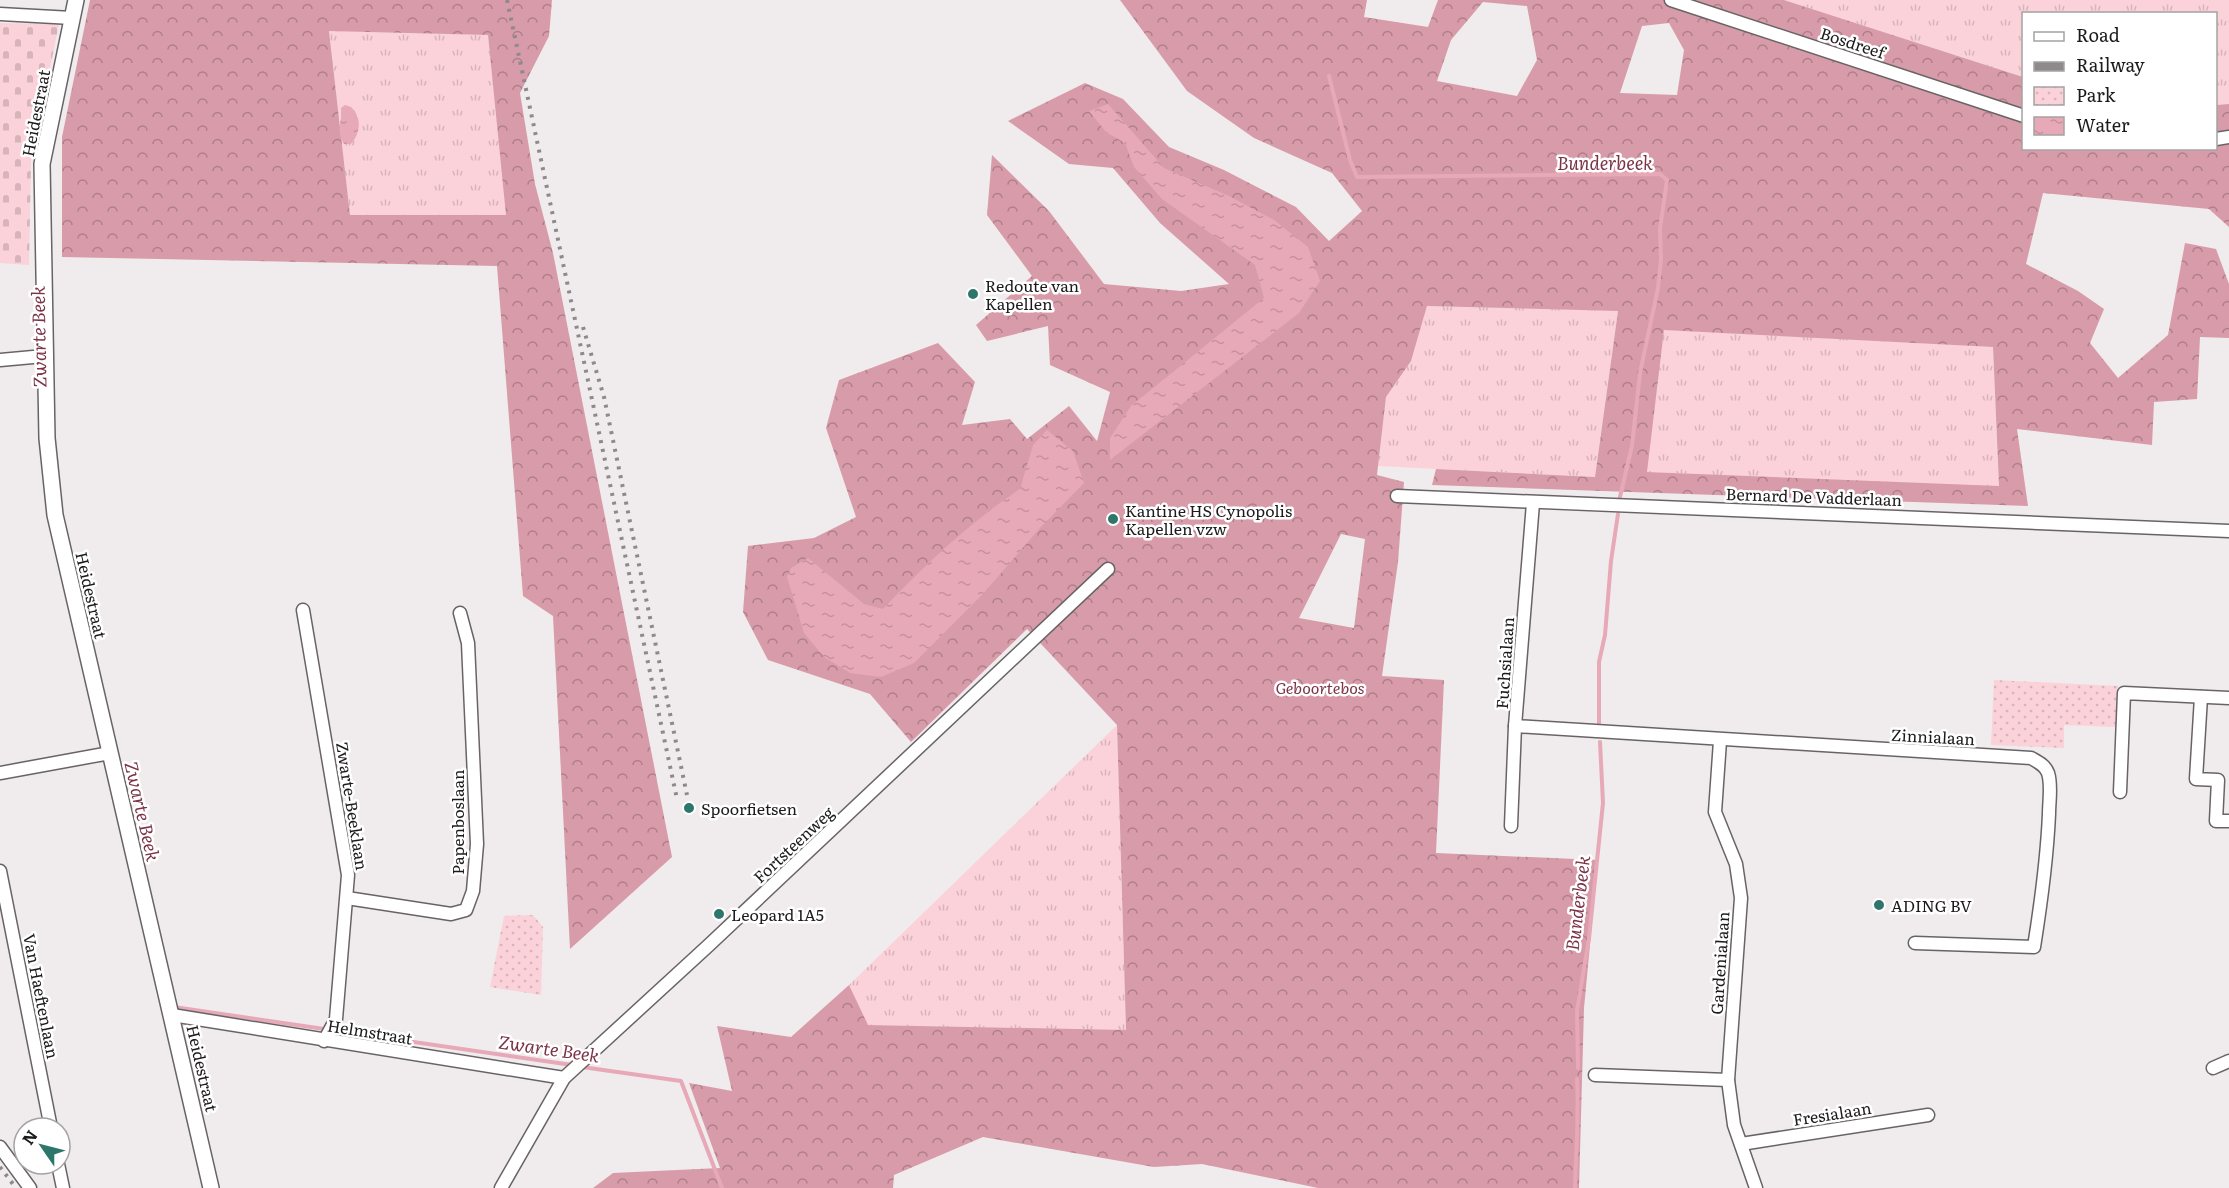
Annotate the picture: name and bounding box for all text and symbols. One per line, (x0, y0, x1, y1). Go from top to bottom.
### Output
legend (2022, 12, 2217, 150)
street label: Bosdreef (1817, 20, 1890, 64)
text: Road (2076, 21, 2120, 48)
text: Railway (2076, 51, 2145, 78)
street label: Heidestraat (15, 67, 55, 159)
text: Park (2076, 81, 2117, 108)
text: Water (2076, 111, 2130, 138)
water label: Bunderbeek (1557, 149, 1653, 176)
place label: Redoute van Kapellen (985, 273, 1080, 315)
water label: Zwarte Beek (24, 286, 52, 388)
marker: Redoute van Kapellen (966, 287, 980, 301)
street label: Bernard De Vadderlaan (1725, 481, 1903, 511)
place label: Kantine HS Cynopolis Kapellen vzw (1125, 498, 1292, 540)
marker: Kantine HS Cynopolis Kapellen vzw (1106, 512, 1120, 526)
street label: Heidestraat (70, 549, 114, 641)
street label: Fuchsialaan (1489, 616, 1519, 710)
park label: Geboortebos (1275, 675, 1365, 699)
street label: Zinnialaan (1890, 722, 1976, 750)
street label: Zwarte-Beeklaan (331, 740, 375, 872)
water label: Zwarte Beek (118, 758, 168, 864)
street label: Papenboslaan (445, 769, 469, 875)
place label: Spoorfietsen (701, 796, 797, 820)
street label: Fortsteenweg (747, 800, 839, 888)
marker: Spoorfietsen (682, 801, 696, 815)
water label: Bunderbeek (1558, 854, 1596, 952)
place label: ADING BV (1891, 893, 1972, 917)
marker: ADING BV (1872, 898, 1886, 912)
place label: Leopard 1A5 (731, 902, 824, 926)
marker: Leopard 1A5 (712, 907, 726, 921)
street label: Gardenialaan (1703, 910, 1735, 1015)
street label: Van Haeftenlaan (18, 931, 66, 1061)
street label: Helmstraat (326, 1012, 415, 1050)
street label: Heidestraat (181, 1022, 225, 1114)
water label: Zwarte Beek (497, 1028, 601, 1068)
street label: Fresialaan (1791, 1095, 1873, 1131)
north arrow (12, 1116, 72, 1176)
text: N (15, 1124, 43, 1149)

